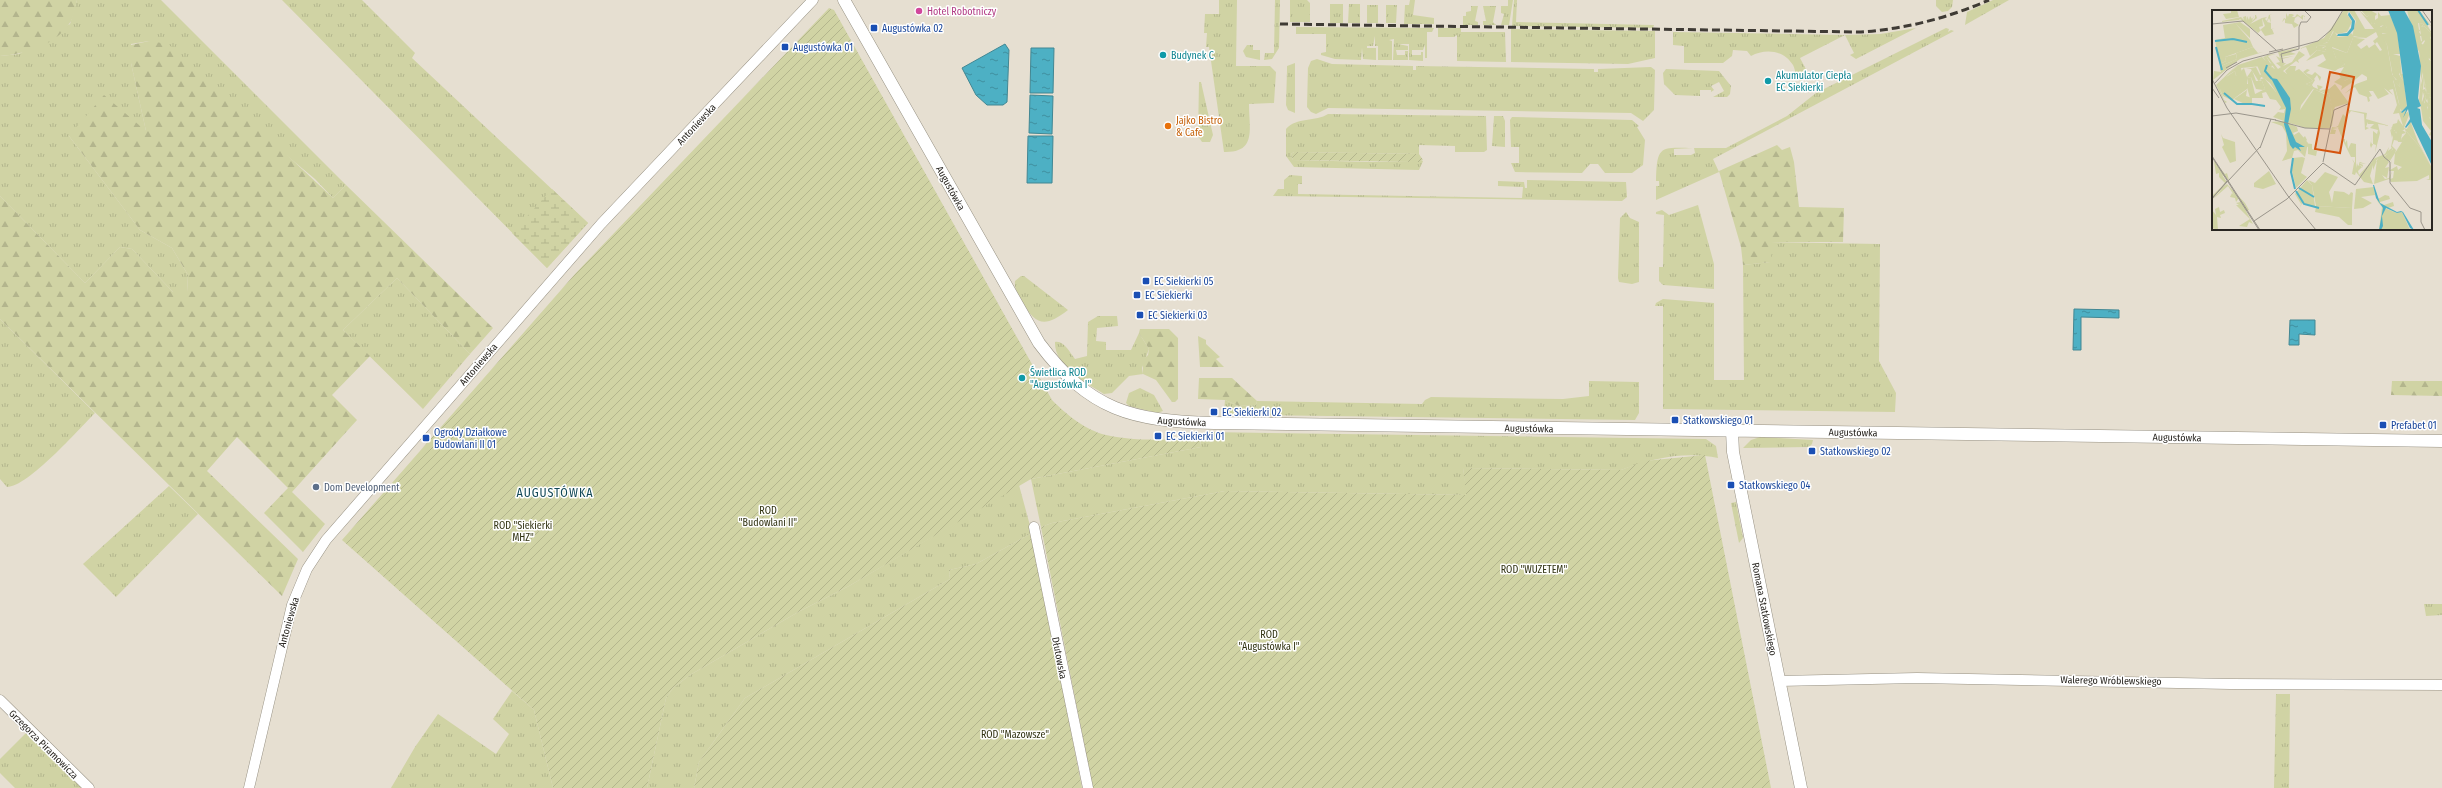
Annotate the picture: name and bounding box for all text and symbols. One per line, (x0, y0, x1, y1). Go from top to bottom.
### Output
marker: Hotel Robotniczy (914, 6, 924, 16)
place label: Hotel Robotniczy (927, 6, 997, 18)
inset map (2212, 10, 2432, 230)
marker: Augustówka 02 (869, 23, 879, 33)
place label: Augustówka 02 (882, 23, 943, 35)
marker: Augustówka 01 (780, 42, 790, 52)
place label: Augustówka 01 (793, 42, 853, 54)
marker: Budynek C (1158, 50, 1168, 60)
place label: Budynek C (1171, 50, 1214, 62)
place label: Akumulator Ciepła EC Siekierki (1776, 70, 1851, 94)
marker: Akumulator Ciepła EC Siekierki (1763, 76, 1773, 86)
street label: Antoniewska (675, 102, 719, 148)
place label: Jajko Bistro & Cafe (1176, 115, 1222, 139)
marker: Jajko Bistro & Cafe (1163, 121, 1173, 131)
street label: Augustówka (933, 164, 967, 213)
marker: EC Siekierki 05 (1141, 276, 1151, 286)
place label: EC Siekierki 05 (1154, 276, 1214, 288)
marker: EC Siekierki (1132, 290, 1142, 300)
place label: EC Siekierki (1145, 290, 1192, 302)
marker: EC Siekierki 03 (1135, 310, 1145, 320)
place label: EC Siekierki 03 (1148, 310, 1208, 322)
street label: Antoniewska (457, 341, 500, 388)
place label: Świetlica ROD "Augustówka I" (1030, 365, 1091, 391)
marker: Świetlica ROD "Augustówka I" (1017, 373, 1027, 383)
marker: EC Siekierki 02 (1209, 407, 1219, 417)
place label: EC Siekierki 02 (1222, 407, 1282, 419)
street label: Augustówka (1157, 415, 1207, 429)
marker: Statkowskiego 01 (1670, 415, 1680, 425)
place label: Statkowskiego 01 (1683, 415, 1753, 427)
marker: Prefabet 01 (2378, 420, 2388, 430)
place label: Prefabet 01 (2391, 420, 2437, 432)
street label: Augustówka (1504, 423, 1554, 435)
place label: Ogrody Działkowe Budowlani II 01 (434, 427, 507, 451)
street label: Augustówka (1828, 427, 1878, 439)
marker: EC Siekierki 01 (1153, 431, 1163, 441)
place label: EC Siekierki 01 (1166, 431, 1224, 443)
street label: Augustówka (2152, 432, 2202, 444)
marker: Ogrody Działkowe Budowlani II 01 (421, 433, 431, 443)
marker: Statkowskiego 02 (1807, 446, 1817, 456)
place label: Statkowskiego 02 (1820, 446, 1891, 458)
marker: Statkowskiego 04 (1726, 480, 1736, 490)
place label: Statkowskiego 04 (1739, 480, 1810, 492)
marker: Dom Development (311, 482, 321, 492)
place label: Dom Development (324, 482, 400, 494)
district label: AUGUSTÓWKA (516, 485, 594, 500)
park label: ROD "Budowlani II" (739, 505, 797, 529)
park label: ROD "Siekierki MHZ" (494, 520, 552, 544)
street label: Romana Statkowskiego (1749, 562, 1779, 657)
park label: ROD "WUZETEM" (1501, 564, 1567, 576)
street label: Antoniewska (276, 596, 302, 649)
park label: ROD "Augustówka I" (1238, 629, 1300, 653)
street label: Dłutowska (1049, 636, 1069, 680)
street label: Walerego Wróblewskiego (2060, 674, 2162, 688)
street label: Grzegorza Piramowicza (6, 708, 81, 782)
park label: ROD "Mazowsze" (981, 729, 1049, 741)

